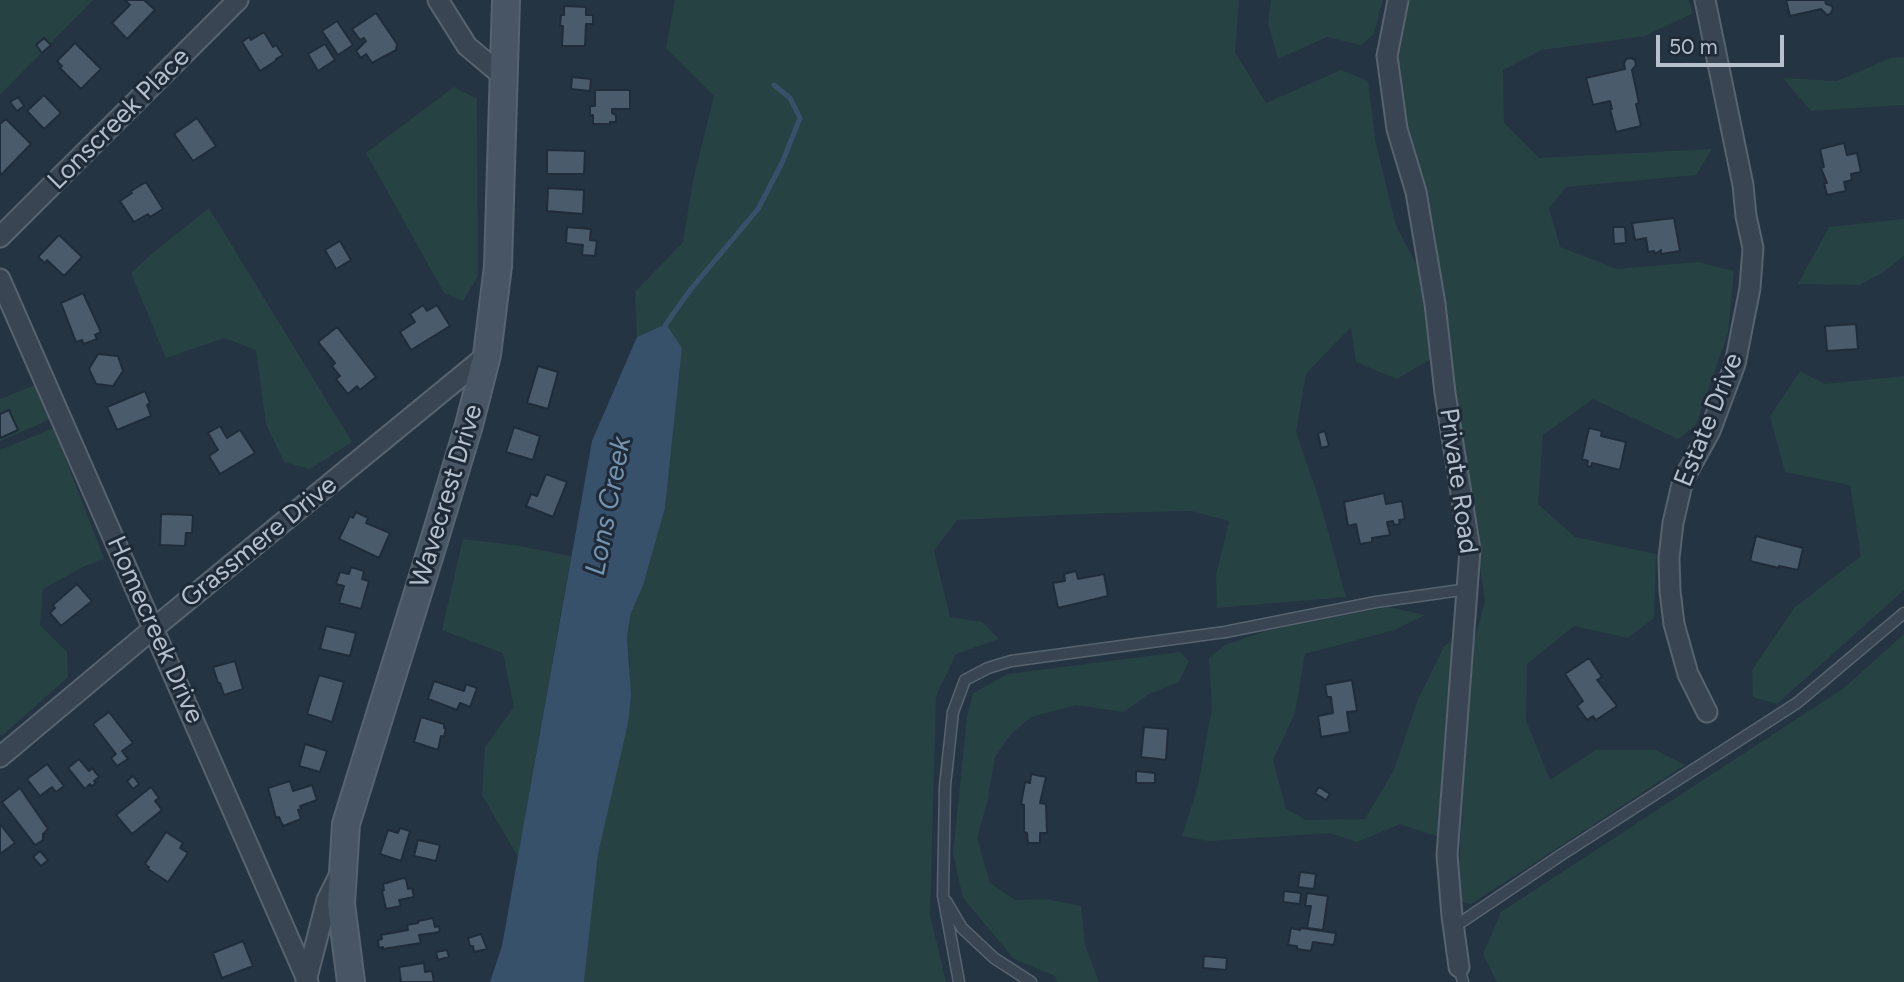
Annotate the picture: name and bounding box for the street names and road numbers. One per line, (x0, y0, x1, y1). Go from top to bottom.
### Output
street label: Lonscreek Place (42, 42, 196, 196)
street label: Estate Drive (1668, 349, 1750, 491)
street label: Wavecrest Drive (404, 401, 490, 591)
street label: Private Road (1432, 406, 1484, 556)
street label: Grassmere Drive (175, 469, 343, 615)
street label: Homecreek Drive (100, 532, 210, 728)

